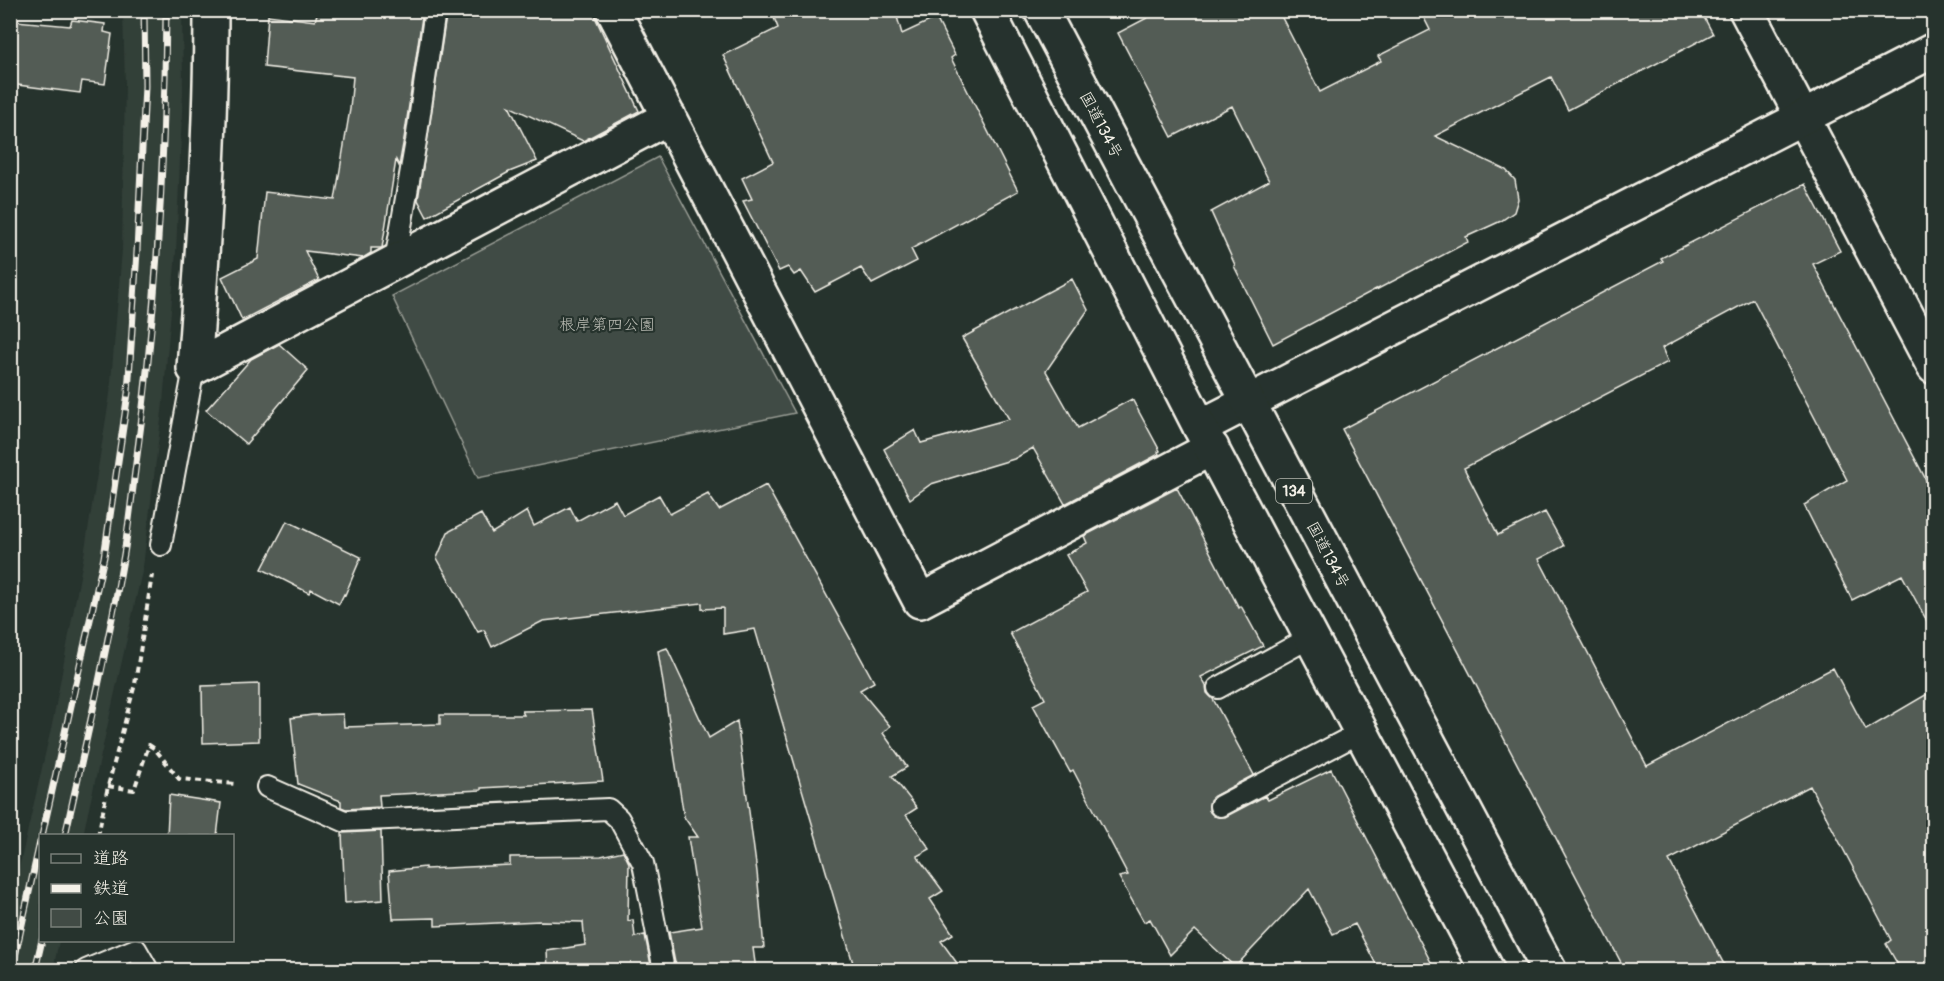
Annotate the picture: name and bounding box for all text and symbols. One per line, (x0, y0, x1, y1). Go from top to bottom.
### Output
street label: 国道134号 (1075, 88, 1127, 162)
park label: 根岸第四公園 (559, 315, 655, 335)
road number: 134 (1276, 479, 1312, 503)
street label: 国道134号 (1302, 518, 1354, 592)
legend (39, 834, 234, 942)
text: 道路 (93, 847, 129, 870)
text: 鉄道 (93, 877, 129, 900)
text: 公園 (93, 907, 129, 930)

